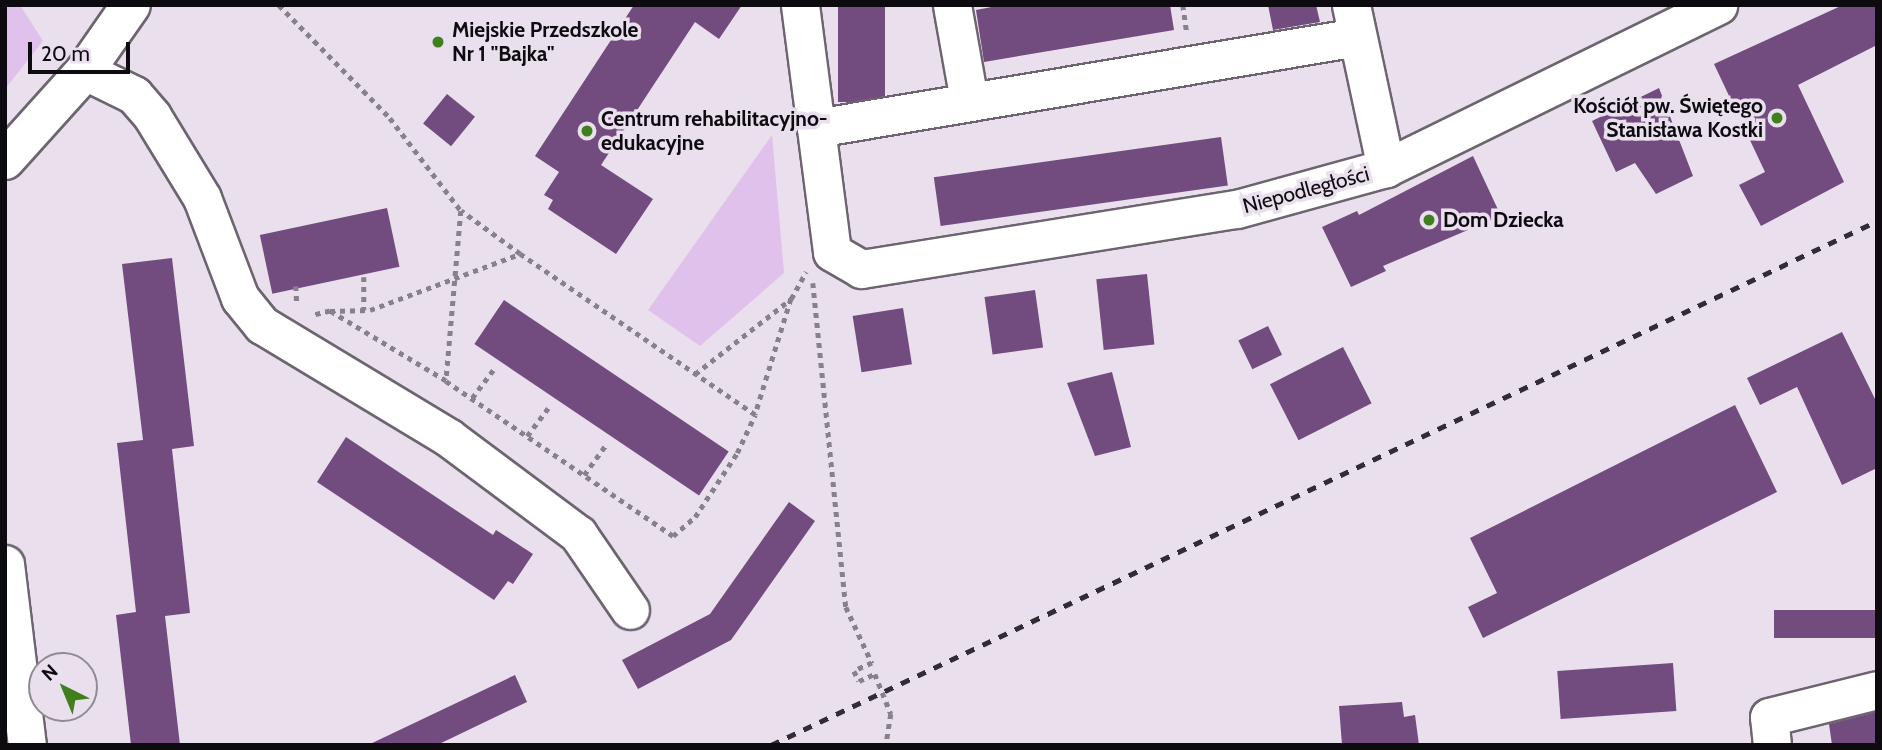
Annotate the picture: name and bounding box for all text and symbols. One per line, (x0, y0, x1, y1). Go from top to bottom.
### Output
place label: Miejskie Przedszkole Nr 1 "Bajka" (452, 17, 638, 67)
scale bar (32, 28, 133, 72)
marker: Miejskie Przedszkole Nr 1 "Bajka" (430, 34, 446, 50)
text: 20 m (41, 41, 90, 66)
place label: Kościół pw. Świętego Stanisława Kostki (1573, 93, 1763, 143)
place label: Centrum rehabilitacyjno- edukacyjne (601, 106, 828, 156)
marker: Kościół pw. Świętego Stanisława Kostki (1769, 110, 1785, 126)
marker: Centrum rehabilitacyjno- edukacyjne (579, 123, 595, 139)
street label: Niepodległości (1240, 161, 1372, 219)
place label: Dom Dziecka (1443, 207, 1564, 233)
marker: Dom Dziecka (1421, 212, 1437, 228)
north arrow (28, 652, 98, 722)
text: N (37, 660, 62, 686)

